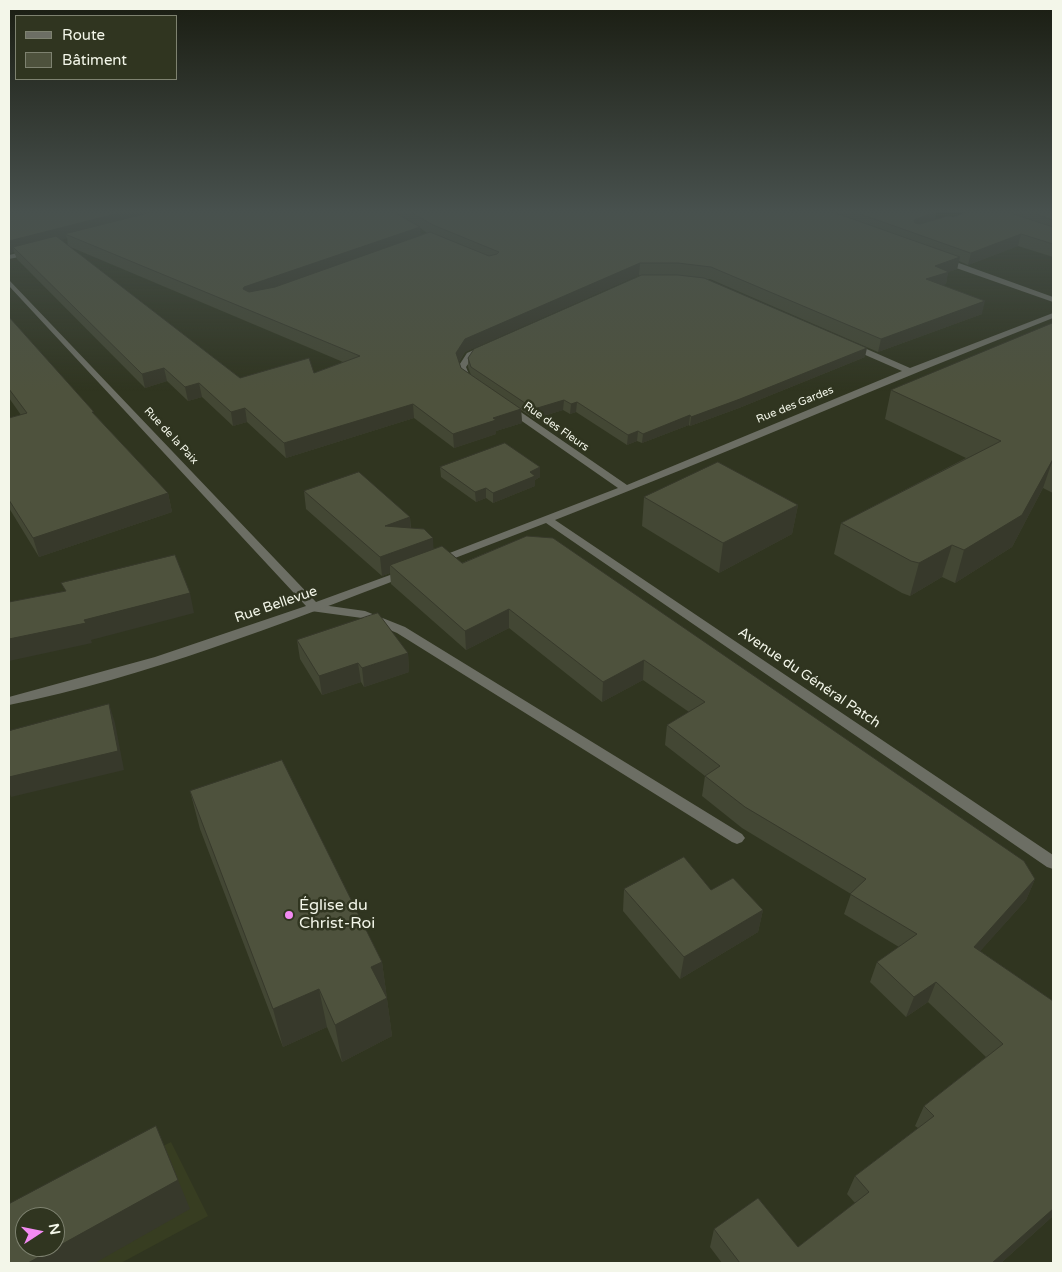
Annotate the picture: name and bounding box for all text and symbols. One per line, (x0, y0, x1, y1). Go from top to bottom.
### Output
legend (15, 15, 178, 80)
text: Route (62, 26, 105, 44)
text: Bâtiment (62, 51, 127, 69)
street label: Rue des Gardes (755, 384, 835, 426)
street label: Rue des Fleurs (521, 400, 591, 454)
street label: Rue de la Paix (141, 405, 201, 467)
street label: Rue Bellevue (232, 583, 320, 627)
street label: Avenue du Général Patch (735, 624, 883, 732)
place label: Église du Christ-Roi (299, 896, 375, 934)
marker: Église du Christ-Roi (283, 909, 295, 921)
north arrow (15, 1207, 65, 1257)
text: N (45, 1222, 64, 1236)

